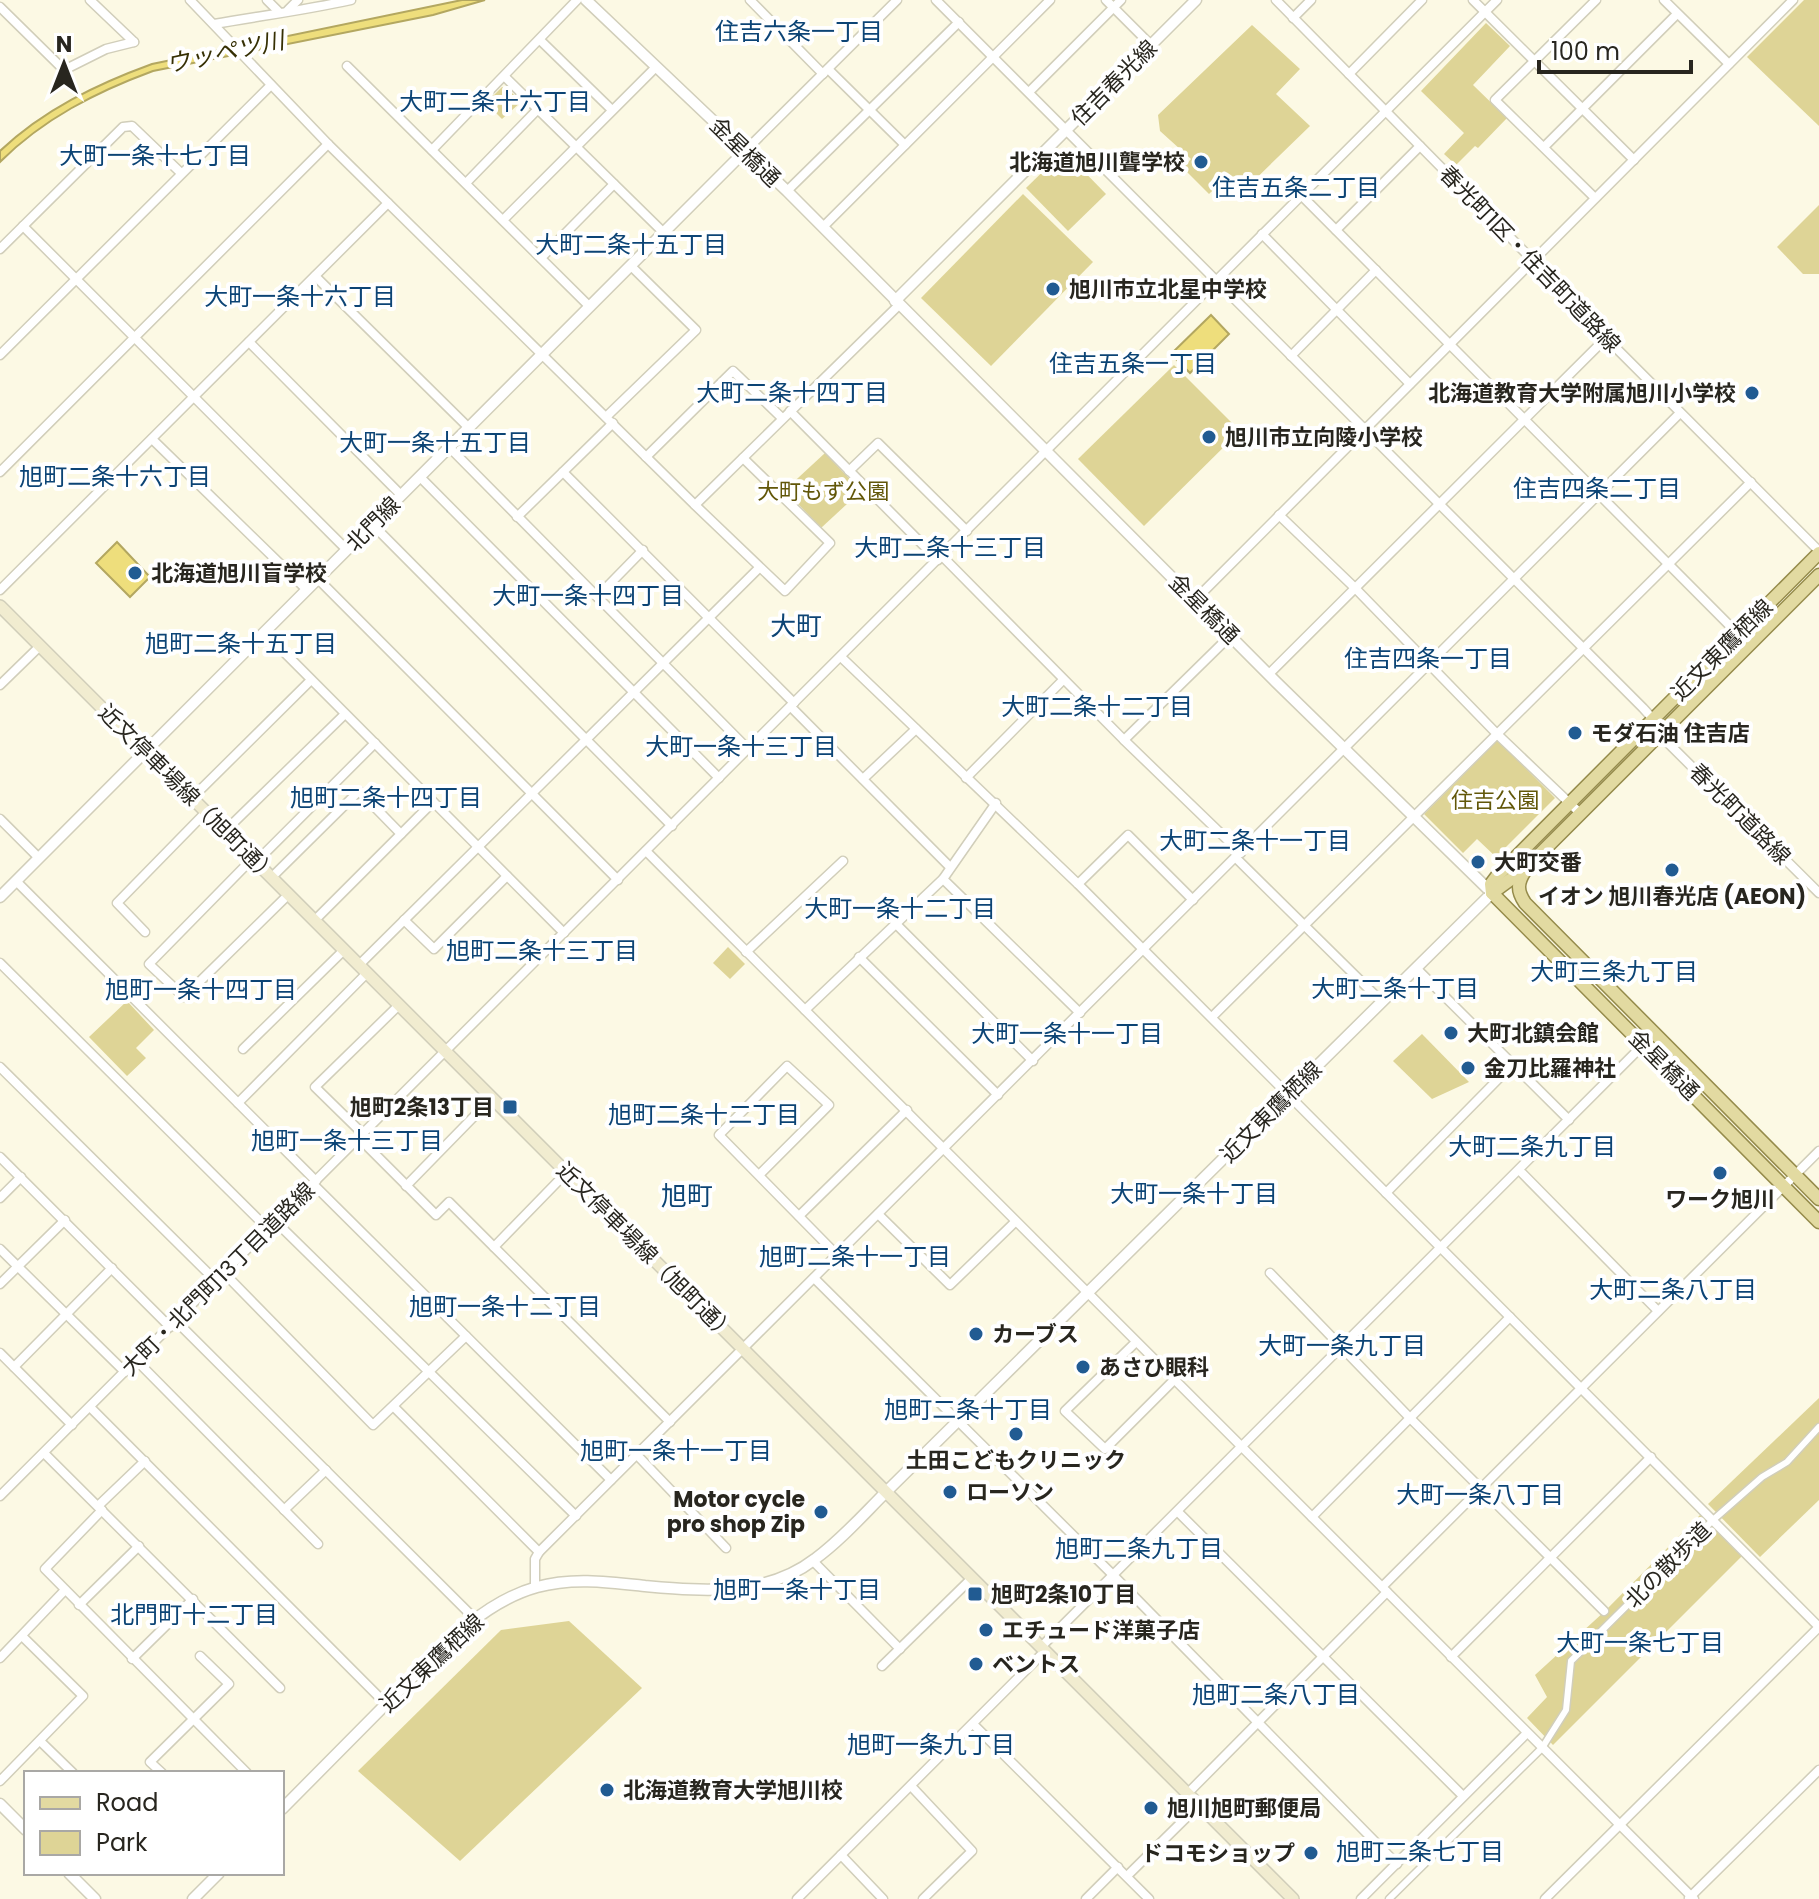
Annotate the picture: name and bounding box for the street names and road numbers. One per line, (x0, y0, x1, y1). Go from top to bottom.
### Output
street label: 住吉春光線 (1064, 33, 1164, 133)
street label: 金星橋通 (703, 110, 787, 194)
street label: 春光町1区・住吉町道路線 (1432, 159, 1628, 359)
street label: 北門線 (339, 490, 407, 558)
street label: 金星橋通 (1162, 567, 1246, 651)
street label: 近文東鷹栖線 (1664, 592, 1780, 708)
street label: 近文停車場線（旭町通） (91, 697, 285, 891)
street label: 春光町道路線 (1682, 756, 1798, 872)
street label: 金星橋通 (1622, 1023, 1706, 1107)
street label: 近文東鷹栖線 (1213, 1054, 1329, 1170)
street label: 近文停車場線（旭町通） (549, 1155, 743, 1349)
street label: 大町・北門町13丁目道路線 (114, 1175, 322, 1383)
street label: 北の散歩道 (1618, 1515, 1718, 1615)
street label: 近文東鷹栖線 (373, 1607, 491, 1719)

